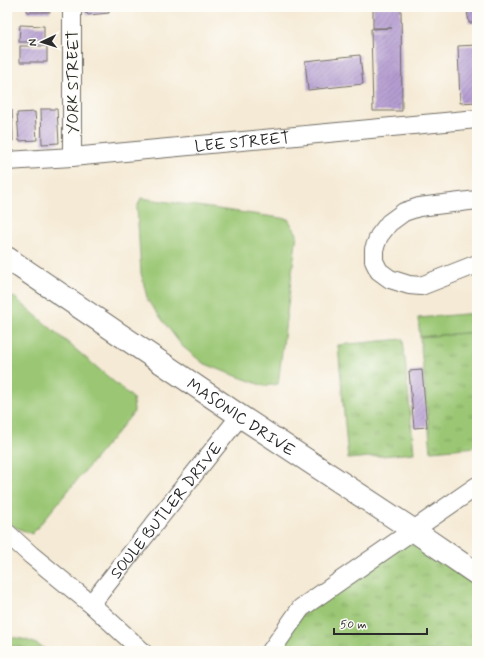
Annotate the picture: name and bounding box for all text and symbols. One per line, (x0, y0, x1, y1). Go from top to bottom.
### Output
north arrow (22, 22, 62, 62)
street label: YORK STREET (63, 30, 84, 134)
text: N (26, 38, 40, 47)
street label: LEE STREET (194, 128, 291, 157)
street label: MASONIC DRIVE (182, 374, 299, 461)
street label: SOULE BUTLER DRIVE (106, 438, 227, 583)
scale bar (334, 610, 427, 636)
text: 50 m (340, 617, 367, 633)

